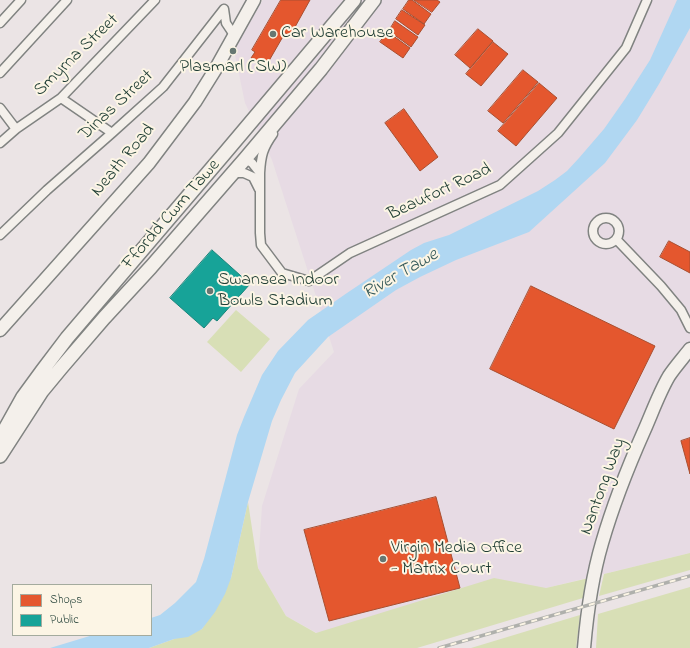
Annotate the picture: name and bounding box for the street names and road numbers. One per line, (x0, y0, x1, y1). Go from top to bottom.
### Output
street label: Smyrna Street (30, 10, 124, 102)
street label: Dinas Street (75, 66, 159, 146)
street label: Neath Road (87, 120, 161, 202)
street label: Ffordd Cwm Tawe (118, 156, 226, 274)
street label: Beaufort Road (385, 160, 495, 226)
street label: Nantong Way (577, 436, 631, 538)

